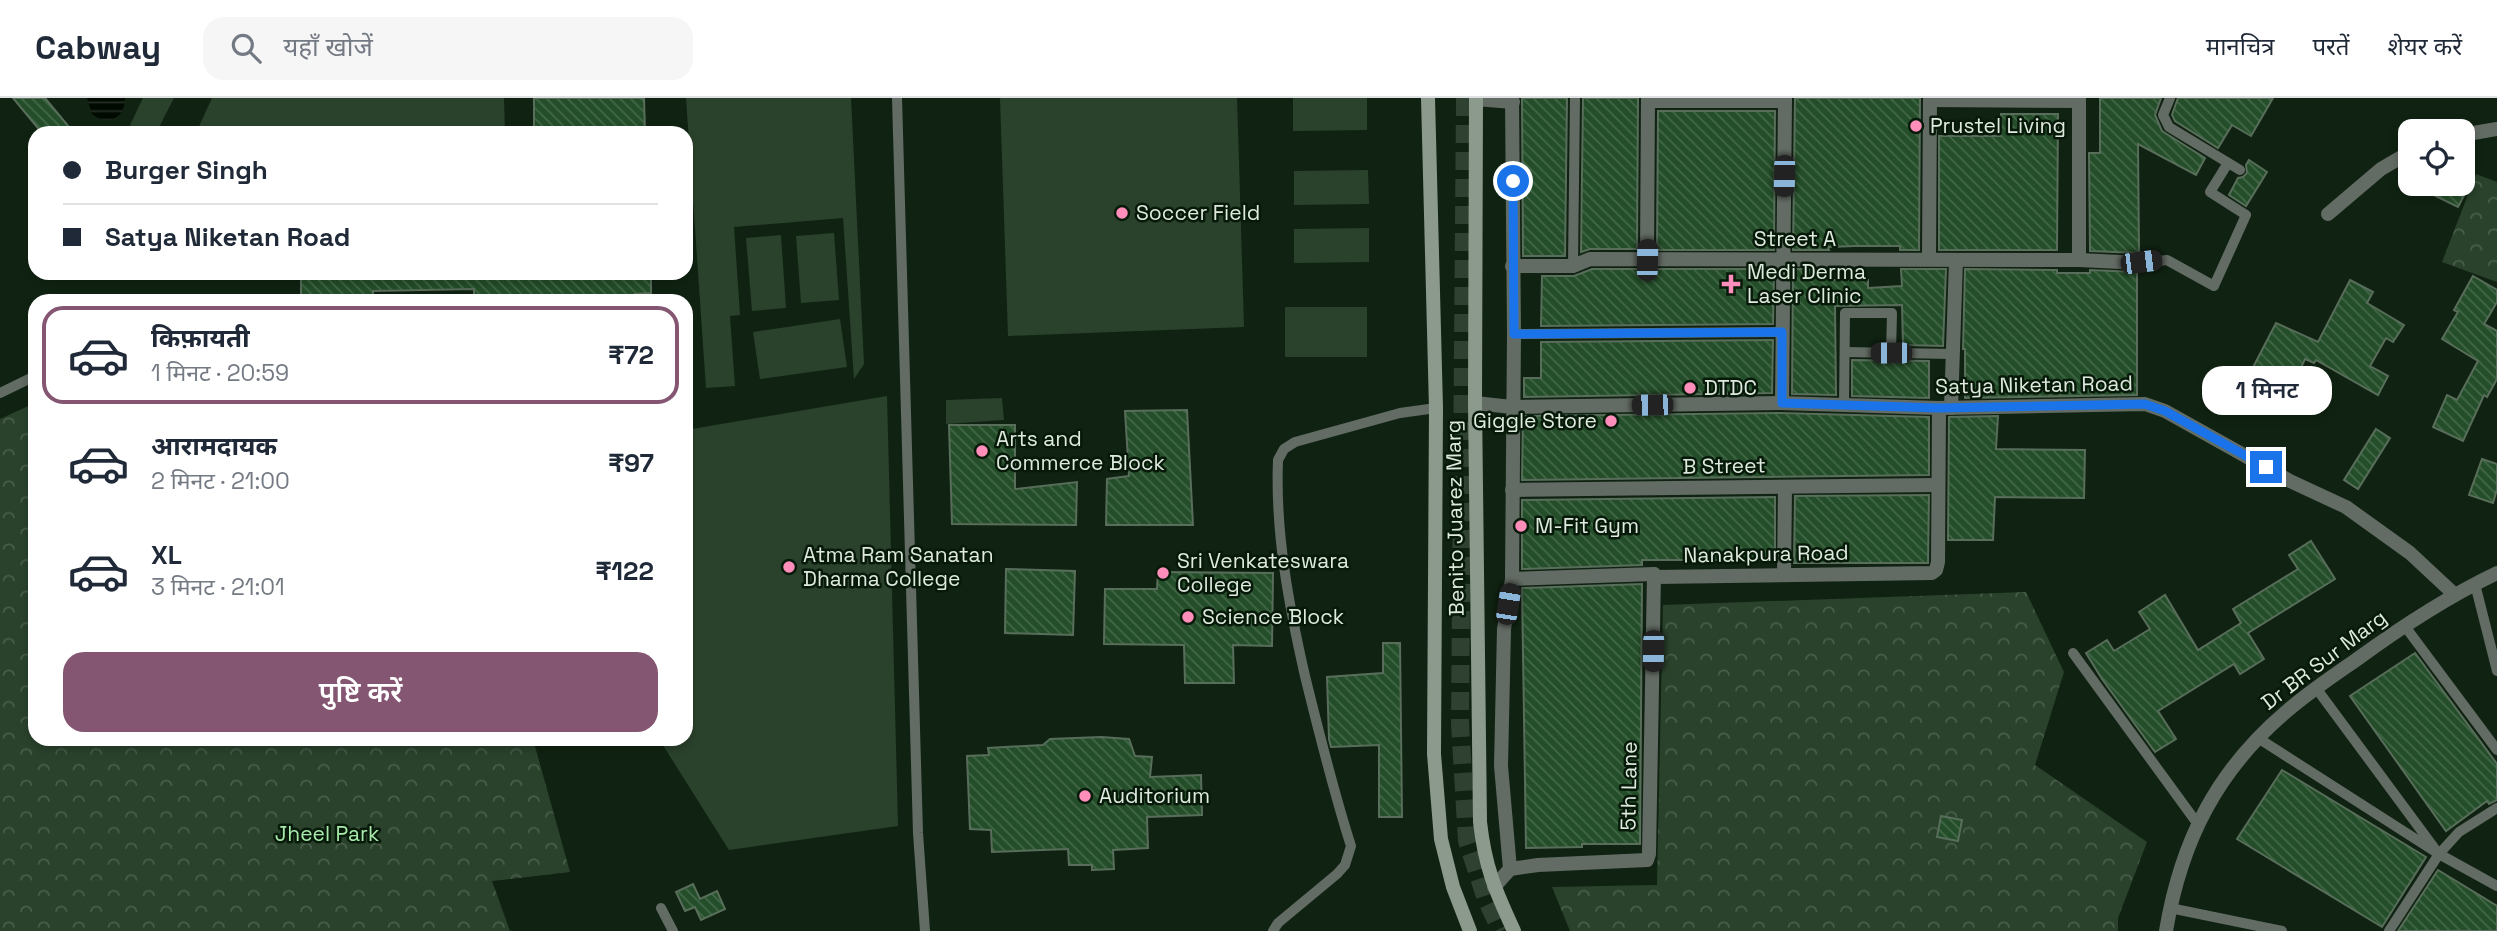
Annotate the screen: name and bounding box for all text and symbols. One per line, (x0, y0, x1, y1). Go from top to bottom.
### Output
search box (203, 17, 693, 80)
text: Cabway (35, 27, 161, 69)
icon: search (227, 29, 265, 67)
text: यहाँ खोजें (283, 30, 373, 64)
text: मानचित्र (2206, 31, 2274, 62)
text: परतें (2312, 31, 2350, 62)
text: शेयर करें (2388, 31, 2462, 62)
place label: Prustel Living (1930, 112, 2066, 139)
marker: Prustel Living (1908, 118, 1924, 134)
map controls (2398, 119, 2475, 196)
button: locate (2398, 119, 2475, 196)
text: Burger Singh (105, 153, 268, 187)
car (1774, 155, 1795, 197)
route start (1497, 165, 1529, 197)
place label: Soccer Field (1136, 199, 1260, 226)
marker: Soccer Field (1114, 205, 1130, 221)
text: Satya Niketan Road (105, 220, 350, 254)
street label: Street A (1754, 225, 1836, 252)
car (1637, 239, 1658, 281)
car (2119, 249, 2164, 275)
place label: Medi Derma Laser Clinic (1747, 258, 1866, 309)
marker: Medi Derma Laser Clinic (1721, 274, 1741, 294)
text: किफ़ायती (151, 321, 250, 355)
icon: car (67, 324, 130, 387)
text: ₹72 (608, 338, 654, 372)
car (1871, 343, 1913, 364)
text: 1 मिनट · 20:59 (151, 358, 289, 388)
callout: 1 मिनट (2201, 366, 2331, 414)
street label: Satya Niketan Road (1935, 369, 2133, 400)
place label: DTDC (1704, 374, 1757, 401)
text: 1 मिनट (2236, 375, 2298, 405)
marker: DTDC (1682, 380, 1698, 396)
car (1631, 394, 1674, 416)
place label: Giggle Store (1473, 407, 1597, 434)
marker: Giggle Store (1603, 413, 1619, 429)
street label: Benito Juarez Marg (1439, 420, 1470, 616)
place label: Arts and Commerce Block (996, 425, 1165, 476)
text: आरामदायक (151, 429, 277, 463)
icon: car (67, 432, 130, 495)
marker: Arts and Commerce Block (974, 443, 990, 459)
text: ₹97 (608, 446, 654, 480)
street label: B Street (1682, 451, 1766, 480)
route end (2250, 451, 2282, 483)
text: 2 मिनट · 21:00 (151, 466, 290, 496)
place label: M-Fit Gym (1535, 512, 1639, 539)
marker: M-Fit Gym (1513, 518, 1529, 534)
text: XL (151, 538, 182, 572)
street label: Nanakpura Road (1683, 539, 1849, 568)
icon: car (67, 540, 130, 603)
place label: Atma Ram Sanatan Dharma College (803, 541, 994, 592)
place label: Sri Venkateswara College (1177, 547, 1349, 598)
text: ₹122 (595, 554, 654, 588)
marker: Atma Ram Sanatan Dharma College (781, 559, 797, 575)
marker: Sri Venkateswara College (1155, 565, 1171, 581)
text: 3 मिनट · 21:01 (151, 572, 285, 602)
car (1495, 582, 1522, 626)
place label: Science Block (1202, 603, 1344, 630)
street label: Dr BR Sur Marg (2256, 604, 2392, 716)
marker: Science Block (1180, 609, 1196, 625)
car (1643, 630, 1664, 672)
button: पुष्टि करें (63, 652, 658, 732)
street label: 5th Lane (1614, 741, 1643, 831)
place label: Auditorium (1099, 782, 1210, 809)
marker: Auditorium (1077, 788, 1093, 804)
park label: Jheel Park (275, 820, 379, 847)

